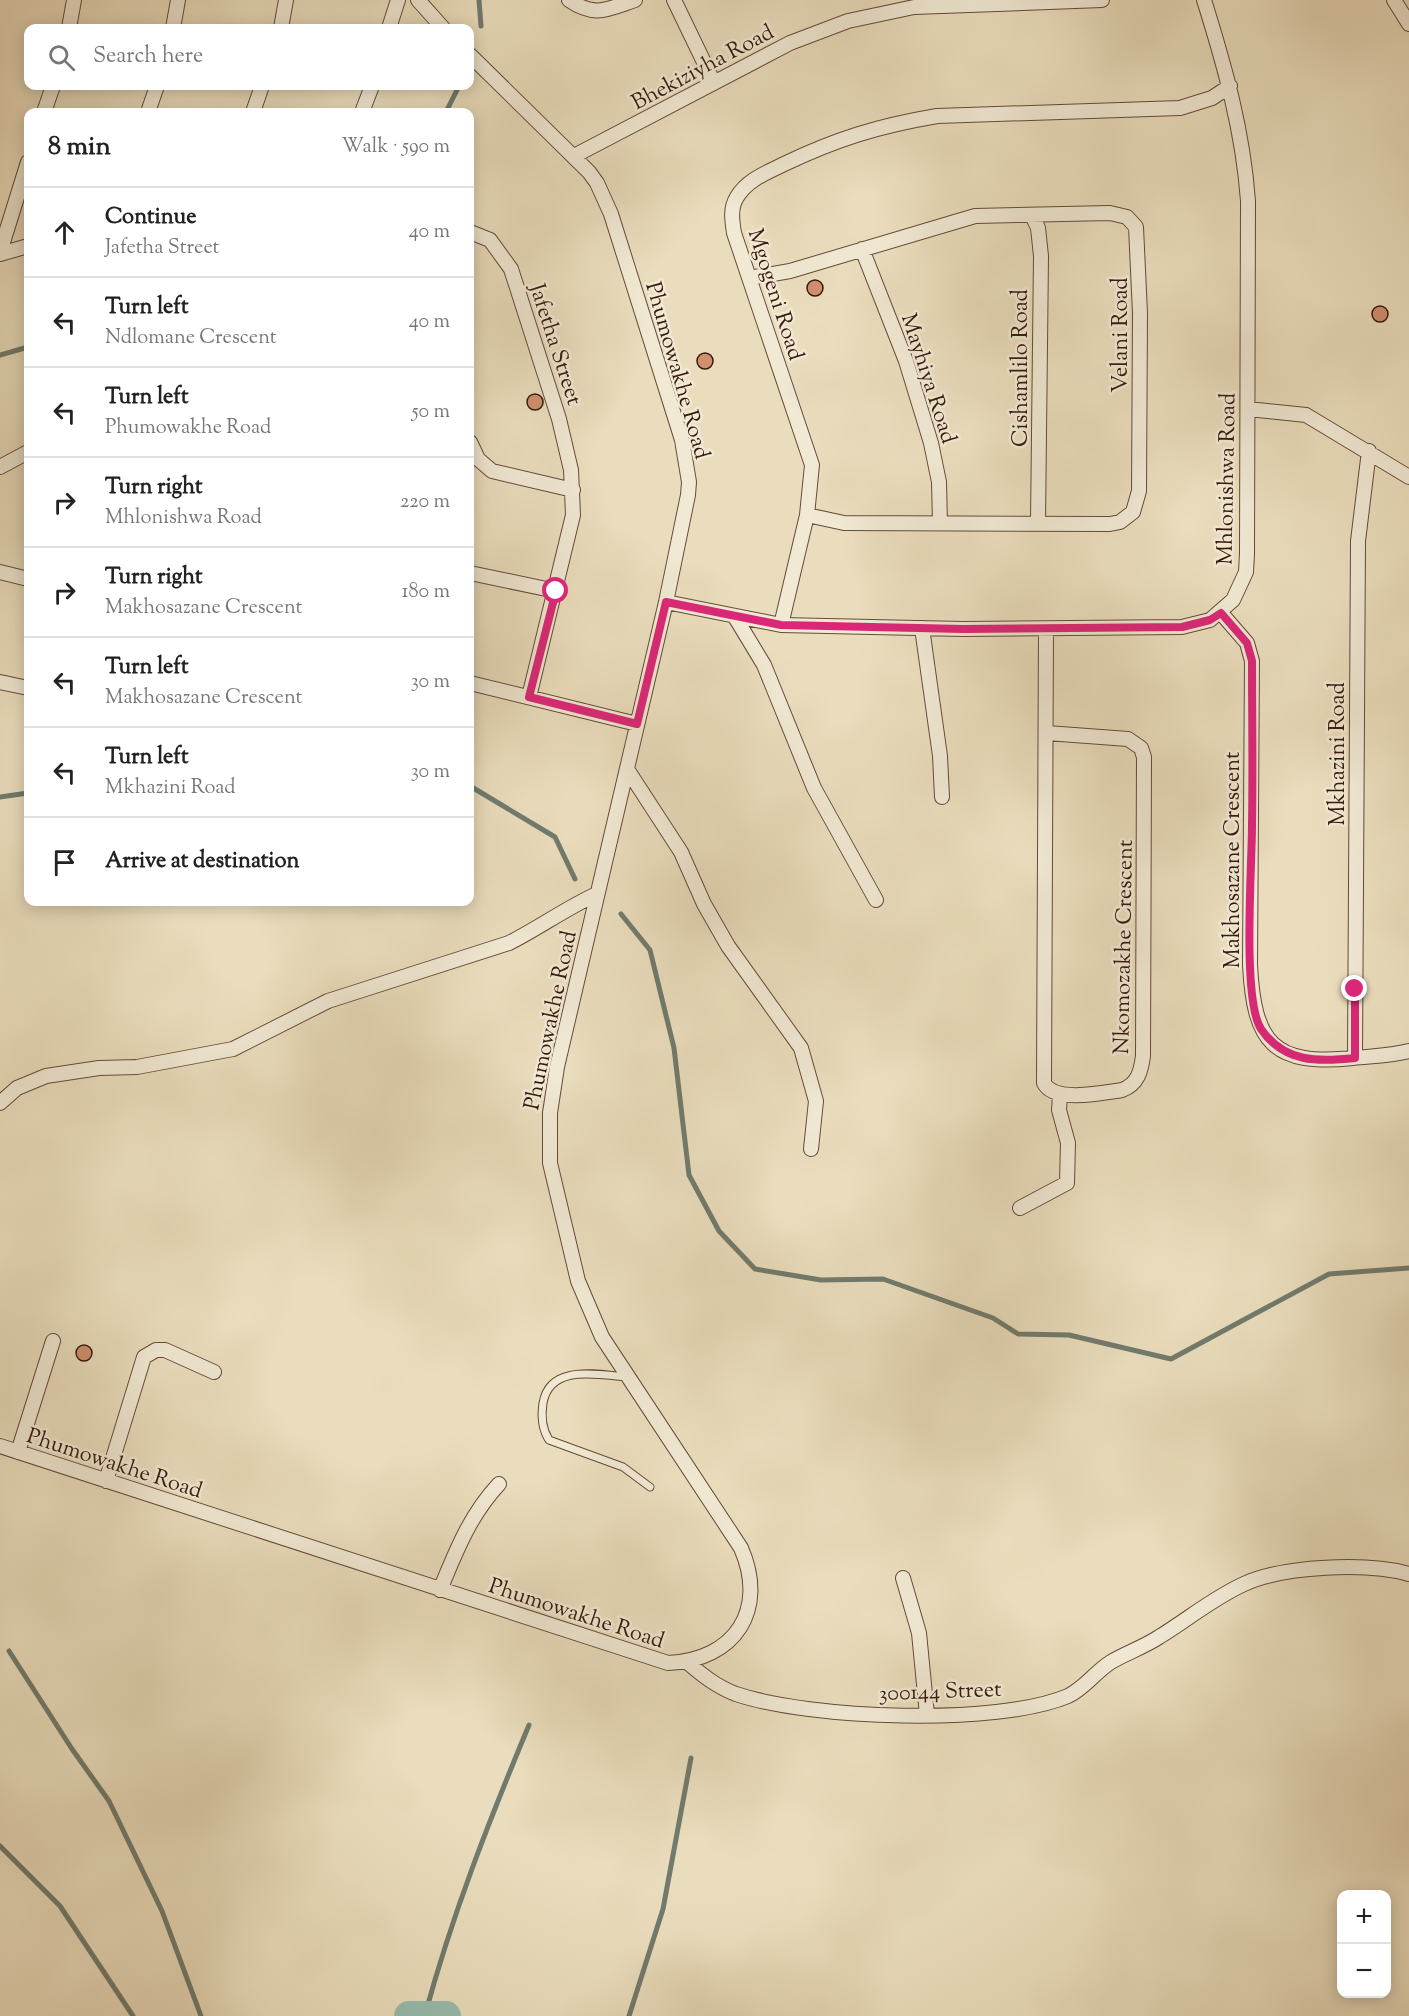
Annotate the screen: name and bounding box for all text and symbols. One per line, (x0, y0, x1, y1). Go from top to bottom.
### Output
street label: Bhekiziyha Road (626, 18, 780, 120)
search box (24, 24, 474, 90)
icon: search (45, 41, 78, 74)
text: Search here (93, 41, 203, 73)
text: 8 min (48, 129, 111, 166)
text: Walk · 590 m (342, 133, 450, 162)
text: Continue (105, 202, 196, 234)
icon: ahead (48, 216, 81, 249)
text: 40 m (409, 218, 450, 247)
street label: Mgogeni Road (738, 225, 811, 365)
text: Jafetha Street (105, 234, 219, 263)
street label: Velani Road (1106, 277, 1138, 393)
street label: Jafetha Street (519, 279, 589, 410)
street label: Phumowakhe Road (636, 279, 717, 463)
street label: Cishamlilo Road (1006, 289, 1038, 447)
text: Turn left (105, 292, 188, 324)
icon: left (48, 306, 81, 339)
text: 40 m (409, 308, 450, 337)
street label: Mayhiya Road (891, 310, 963, 448)
text: Ndlomane Crescent (105, 324, 277, 353)
text: Turn left (105, 382, 188, 414)
street label: Mhlonishwa Road (1210, 393, 1246, 566)
icon: left (48, 396, 81, 429)
text: 50 m (412, 398, 450, 427)
text: Phumowakhe Road (105, 414, 271, 443)
text: Turn right (105, 472, 202, 504)
icon: right (48, 486, 81, 519)
text: 220 m (400, 488, 450, 517)
text: Mhlonishwa Road (105, 504, 262, 533)
text: Turn right (105, 562, 202, 594)
icon: right (48, 576, 81, 609)
route start (542, 577, 568, 603)
text: 180 m (402, 578, 450, 607)
text: Makhosazane Crescent (105, 594, 302, 623)
text: Turn left (105, 652, 188, 684)
icon: left (48, 666, 81, 699)
text: 30 m (411, 668, 450, 697)
street label: Mkhazini Road (1323, 682, 1355, 826)
text: Makhosazane Crescent (105, 684, 302, 713)
text: Turn left (105, 742, 188, 774)
street label: Makhosazane Crescent (1218, 751, 1250, 969)
icon: left (48, 756, 81, 789)
text: 30 m (411, 758, 450, 787)
text: Mkhazini Road (105, 774, 236, 803)
street label: Nkomozakhe Crescent (1107, 839, 1143, 1055)
icon: arrive (48, 846, 81, 879)
text: Arrive at destination (105, 846, 300, 878)
street label: Phumowakhe Road (517, 928, 587, 1113)
route end (1341, 975, 1367, 1001)
street label: Phumowakhe Road (22, 1421, 206, 1508)
street label: Phumowakhe Road (484, 1571, 668, 1658)
street label: 300144 Street (878, 1675, 1003, 1711)
map controls (1337, 1890, 1391, 1998)
button: + (1337, 1890, 1391, 1944)
button: − (1337, 1944, 1391, 1998)

